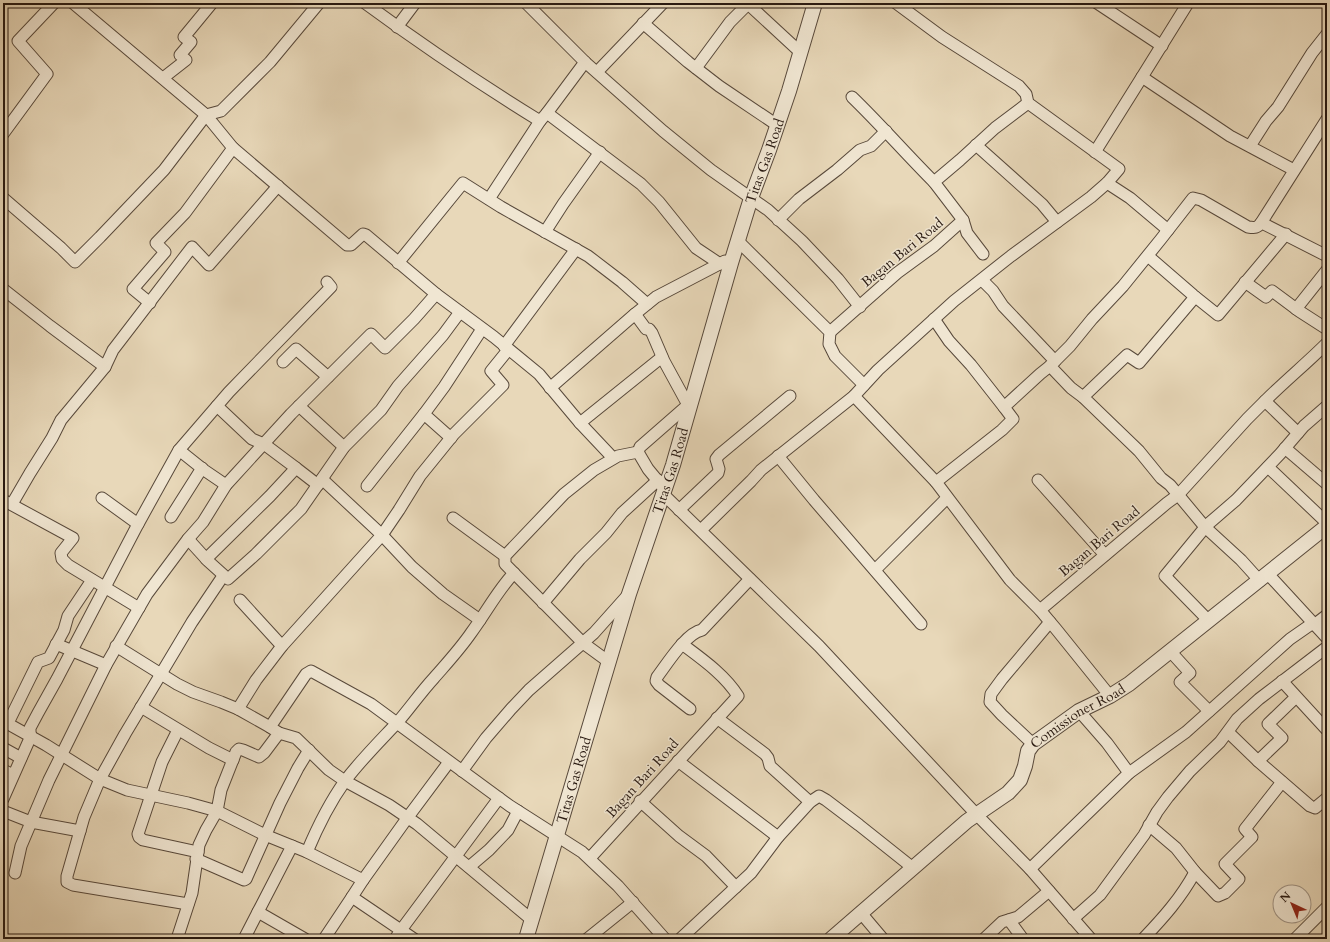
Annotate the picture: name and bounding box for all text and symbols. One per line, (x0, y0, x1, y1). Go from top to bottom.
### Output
street label: Titas Gas Road (741, 115, 789, 206)
street label: Bagan Bari Road (857, 213, 948, 291)
street label: Titas Gas Road (648, 425, 693, 517)
street label: Bagan Bari Road (1055, 502, 1144, 581)
street label: Comissioner Road (1026, 679, 1130, 753)
street label: Titas Gas Road (552, 734, 596, 826)
street label: Bagan Bari Road (602, 734, 683, 822)
north arrow (1272, 884, 1312, 924)
text: N (1277, 888, 1294, 906)

